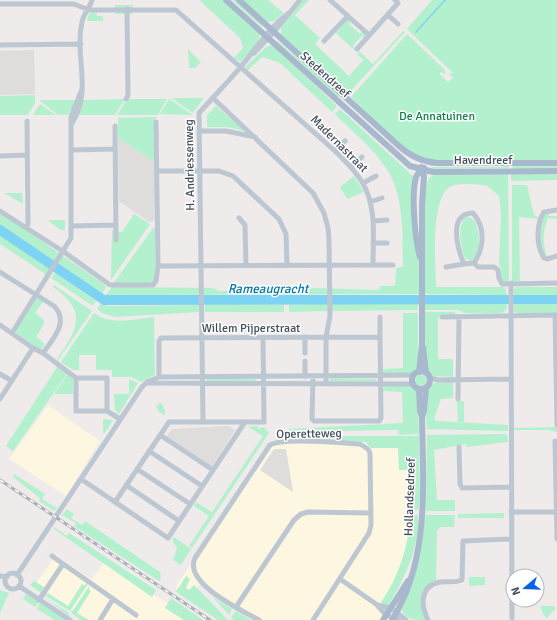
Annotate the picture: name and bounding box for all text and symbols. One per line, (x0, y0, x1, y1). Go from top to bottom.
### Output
street label: Stedendreef (297, 49, 354, 102)
park label: De Annatuinen (399, 109, 475, 124)
street label: Madernastraat (307, 112, 371, 176)
street label: H. Andriessenweg (182, 119, 198, 211)
street label: Havendreef (454, 153, 513, 168)
water label: Rameaugracht (228, 281, 310, 297)
street label: Willem Pijperstraat (202, 321, 300, 336)
street label: Operetteweg (276, 426, 342, 442)
street label: Hollandsedreef (401, 457, 419, 536)
north arrow (505, 568, 545, 608)
text: N (509, 585, 523, 597)

